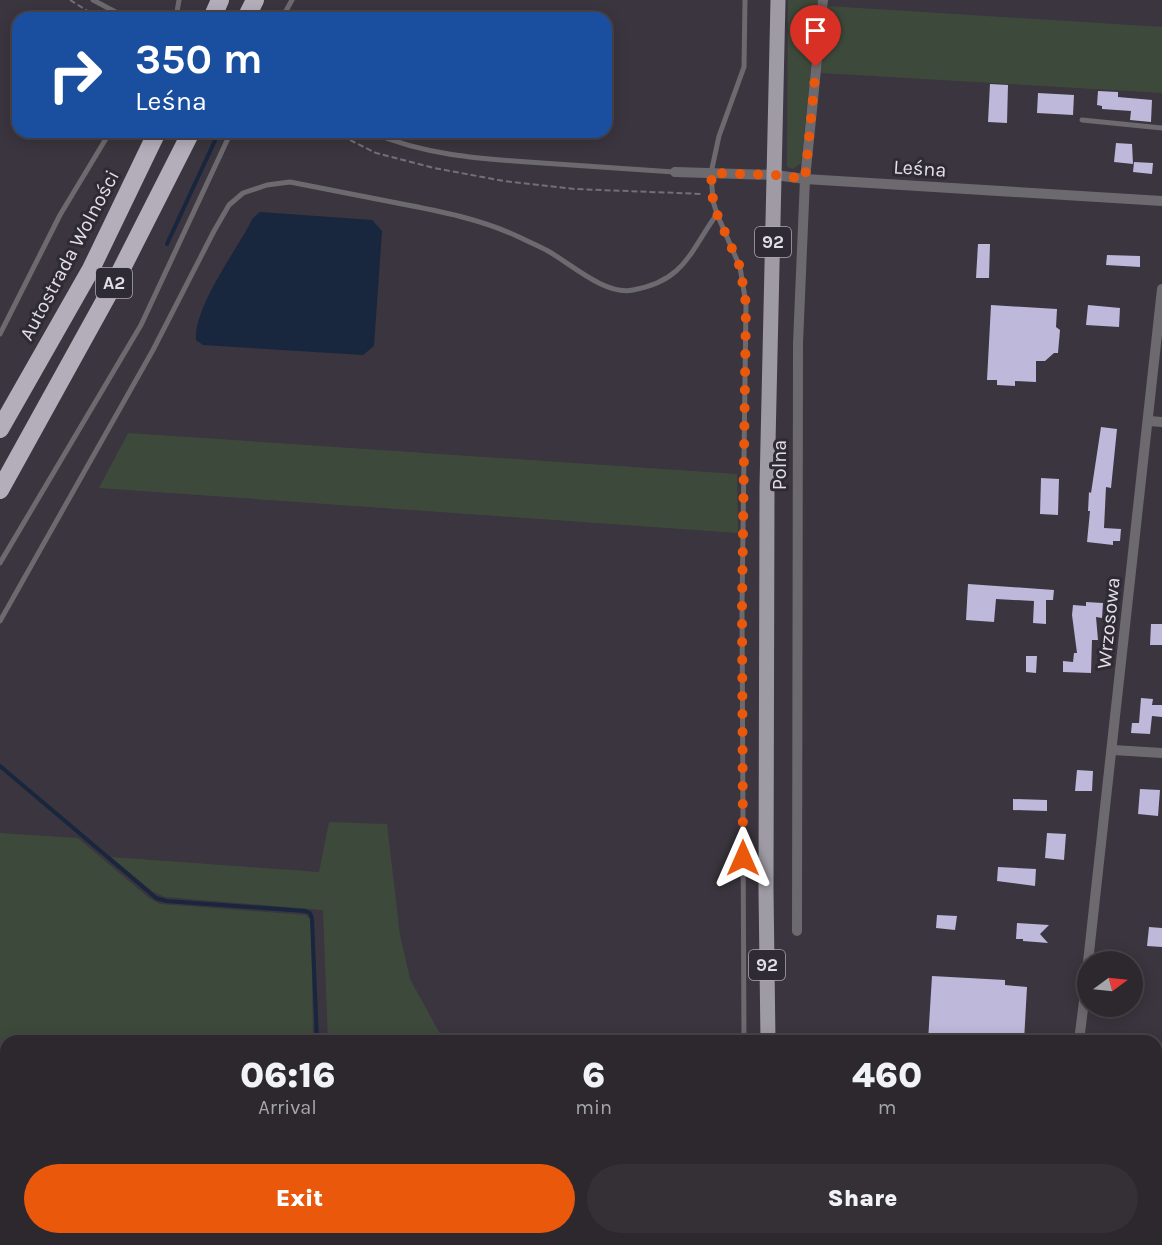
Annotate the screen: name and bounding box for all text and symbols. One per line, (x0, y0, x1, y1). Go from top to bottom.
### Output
pin (790, 5, 841, 67)
icon: arrive (799, 14, 832, 47)
text: 350 m (135, 34, 263, 84)
icon: right (36, 36, 114, 114)
text: Leśna (135, 85, 207, 117)
street label: Leśna (893, 155, 947, 182)
street label: Autostrada Wolności (15, 166, 124, 344)
road number: 92 (755, 227, 791, 257)
road number: A2 (96, 268, 132, 298)
street label: Polna (768, 440, 791, 490)
street label: Wrzosowa (1092, 576, 1125, 670)
position arrow (711, 826, 775, 890)
road number: 92 (749, 950, 785, 980)
north arrow (1077, 951, 1143, 1017)
map controls (1077, 951, 1143, 1017)
text: 06:16 (240, 1054, 335, 1096)
text: 6 (582, 1054, 605, 1096)
text: 460 (852, 1054, 922, 1096)
text: Arrival (258, 1096, 317, 1119)
text: min (575, 1096, 612, 1119)
text: m (878, 1096, 896, 1119)
button: Exit (24, 1164, 575, 1233)
button: Share (587, 1164, 1138, 1233)

